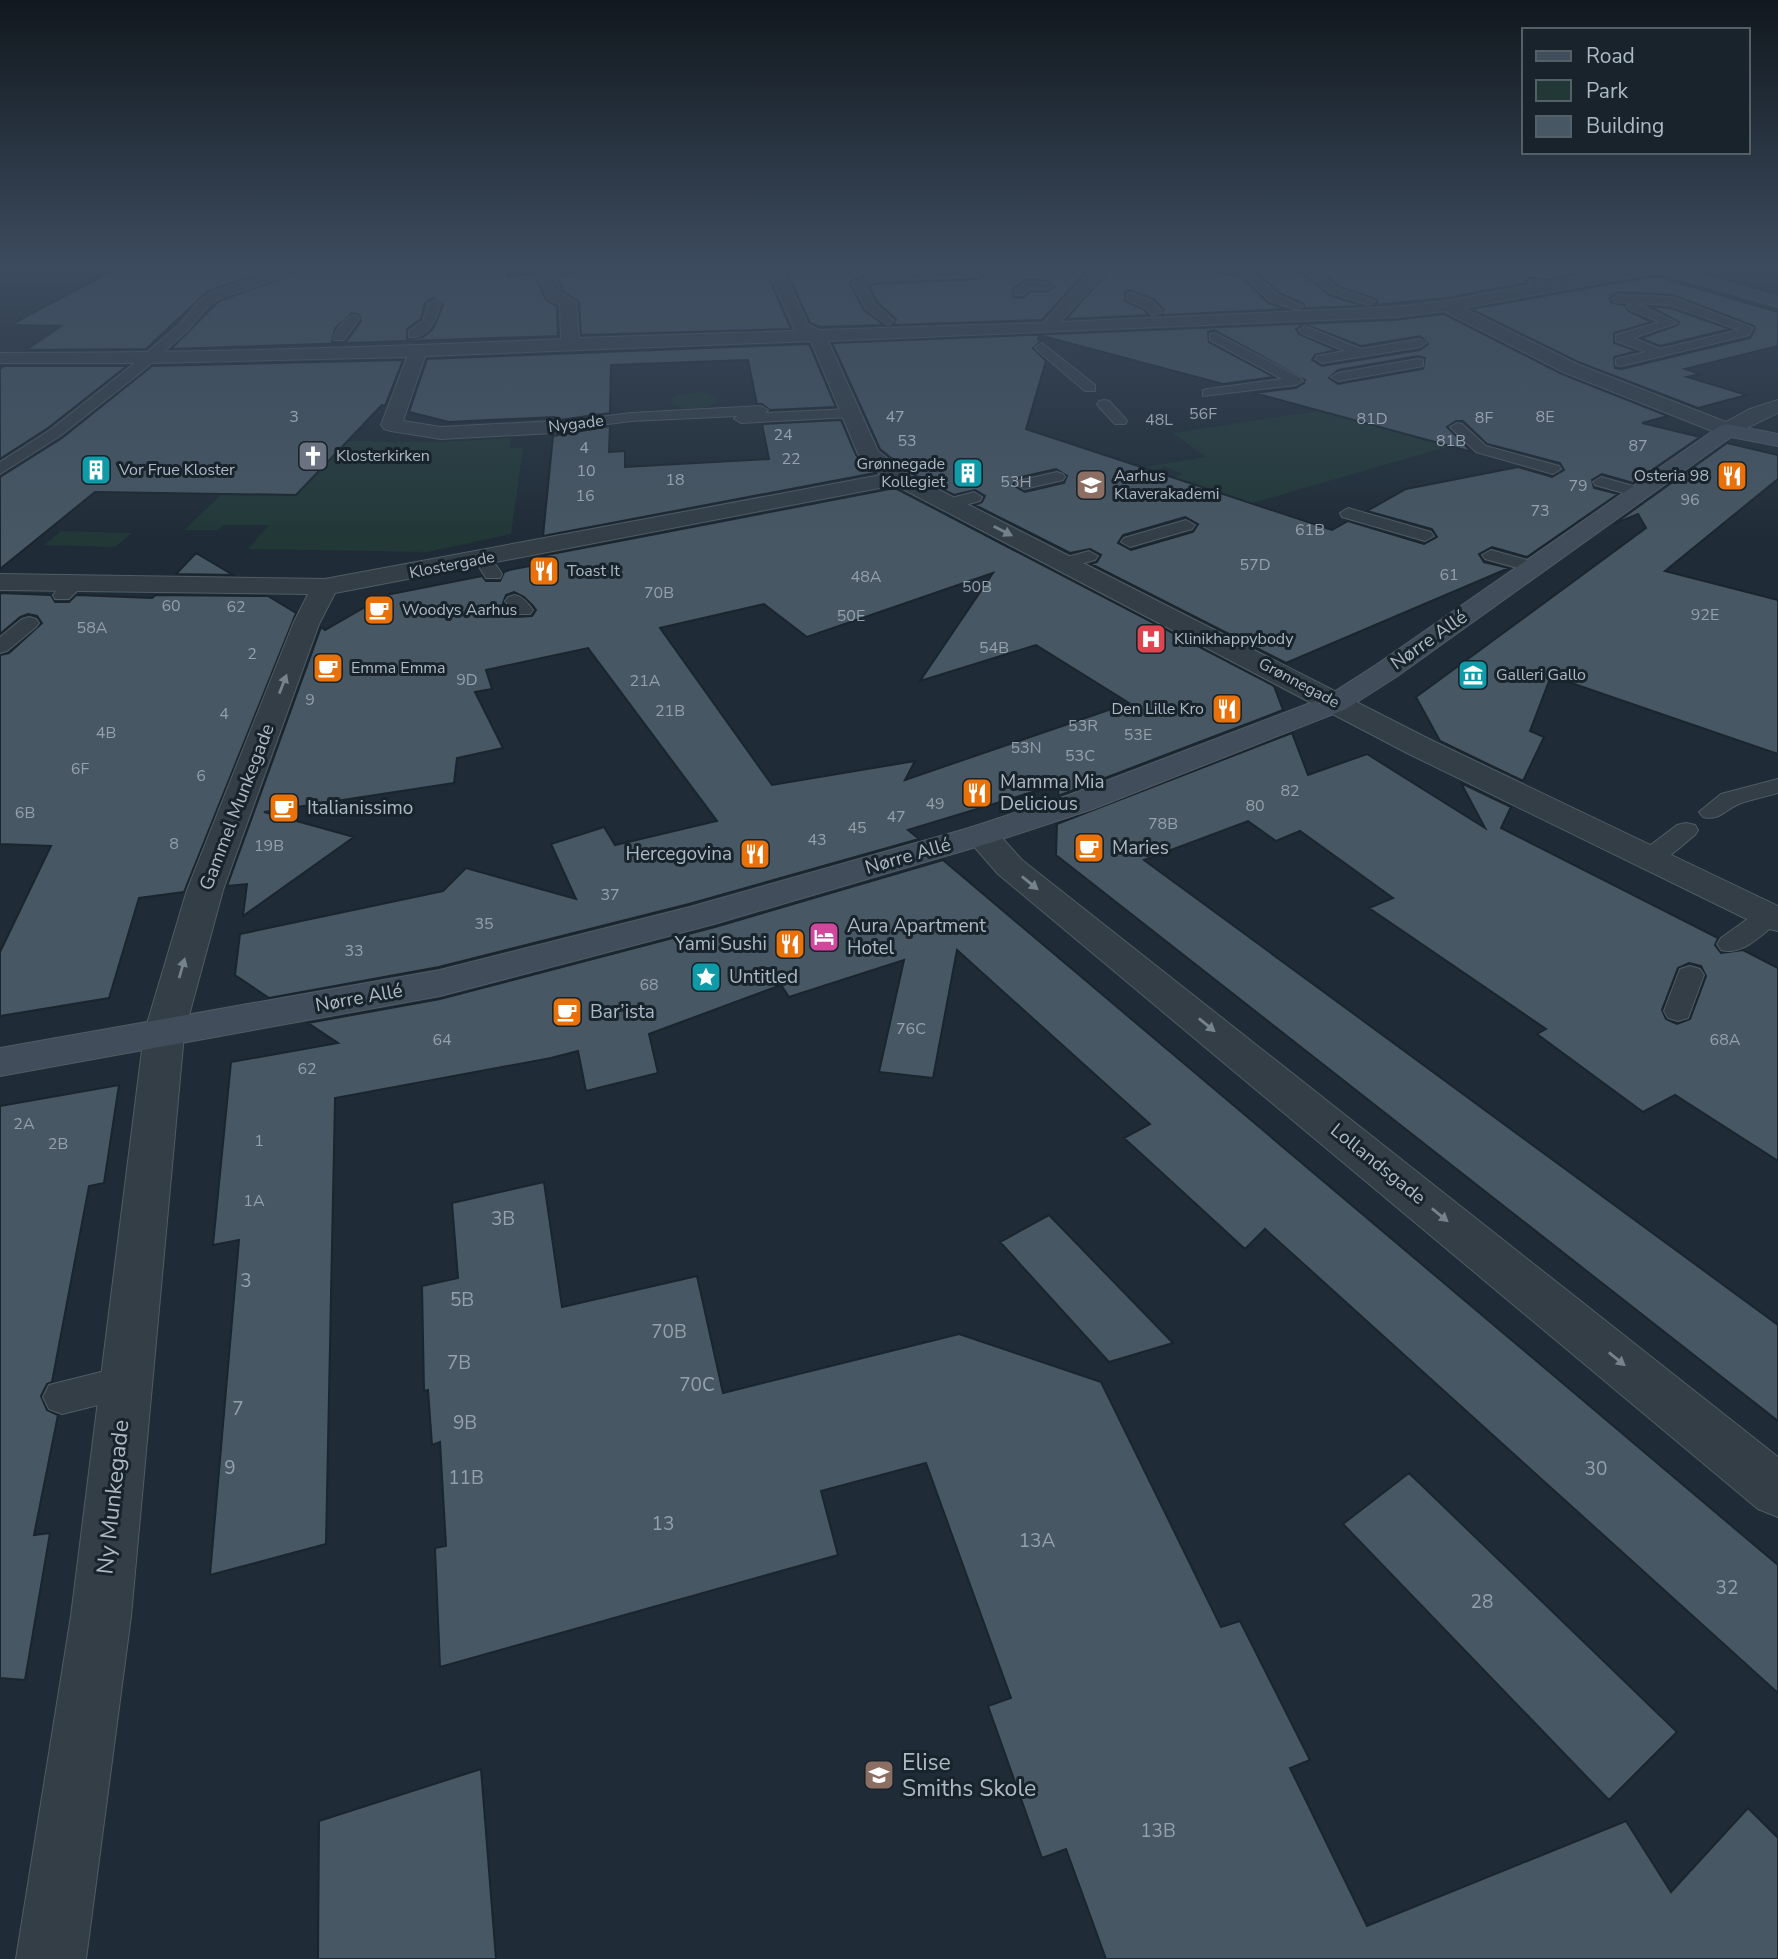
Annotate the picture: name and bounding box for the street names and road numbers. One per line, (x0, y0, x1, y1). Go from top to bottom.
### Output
street label: Nygade (547, 410, 605, 438)
street label: Klostergade (407, 546, 497, 584)
street label: Nørre Allé (1385, 604, 1473, 676)
street label: Grønnegade (1255, 653, 1343, 713)
street label: Gammel Munkegade (193, 720, 281, 894)
street label: Nørre Allé (862, 831, 954, 881)
street label: Nørre Allé (313, 978, 405, 1018)
street label: Lollandsgade (1325, 1118, 1431, 1210)
street label: Ny Munkegade (89, 1418, 137, 1576)

